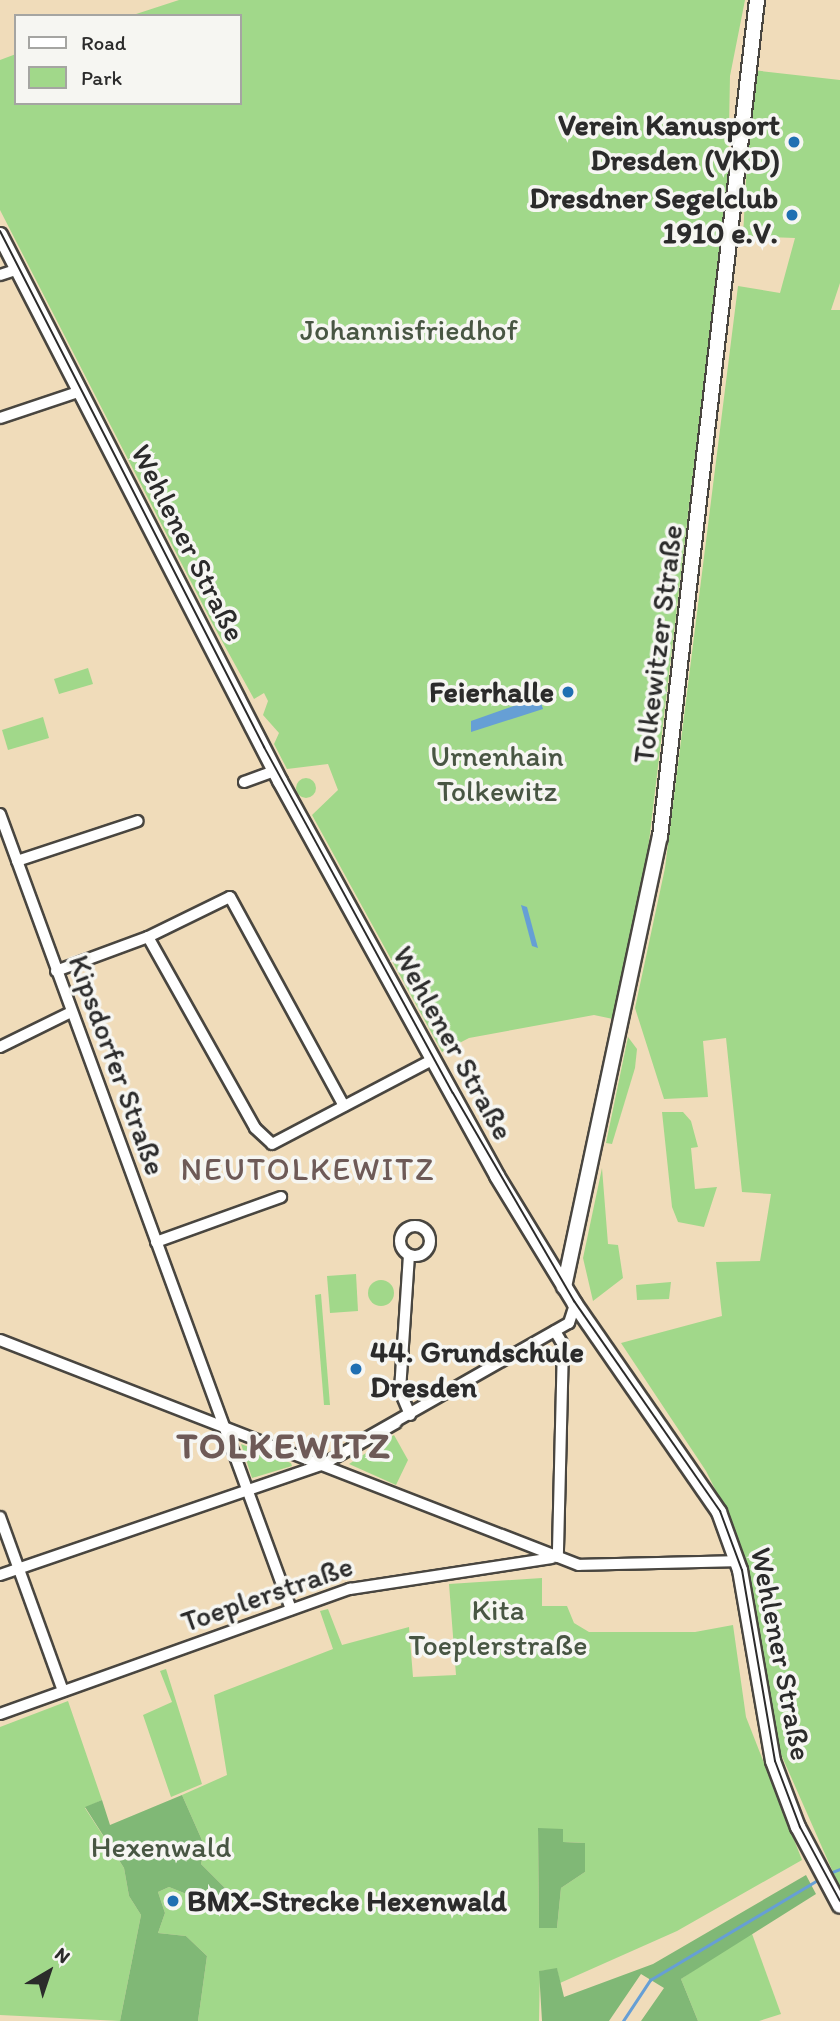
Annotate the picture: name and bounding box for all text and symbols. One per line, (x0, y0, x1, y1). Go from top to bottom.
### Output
legend (14, 14, 242, 105)
text: Road (81, 30, 126, 55)
text: Park (81, 65, 122, 90)
place label: Verein Kanusport Dresden (VKD) (557, 107, 780, 178)
marker: Verein Kanusport Dresden (VKD) (786, 134, 802, 150)
place label: Dresdner Segelclub 1910 e.V. (529, 180, 778, 250)
marker: Dresdner Segelclub 1910 e.V. (784, 207, 800, 223)
park label: Johannisfriedhof (300, 312, 518, 348)
street label: Wehlener Straße (123, 439, 253, 647)
street label: Tolkewitzer Straße (625, 522, 691, 766)
place label: Feierhalle (429, 674, 554, 710)
marker: Feierhalle (560, 684, 576, 700)
park label: Urnenhain Tolkewitz (430, 738, 564, 808)
street label: Wehlener Straße (385, 940, 521, 1146)
street label: Kipsdorfer Straße (60, 950, 174, 1180)
district label: NEUTOLKEWITZ (184, 1150, 432, 1188)
place label: 44. Grundschule Dresden (370, 1334, 584, 1404)
marker: 44. Grundschule Dresden (348, 1361, 364, 1377)
district label: TOLKEWITZ (177, 1423, 391, 1467)
street label: Wehlener Straße (743, 1545, 819, 1763)
street label: Toeplerstraße (177, 1548, 357, 1640)
park label: Kita Toeplerstraße (409, 1592, 587, 1662)
park label: Hexenwald (91, 1829, 231, 1865)
place label: BMX-Strecke Hexenwald (187, 1883, 507, 1919)
marker: BMX-Strecke Hexenwald (165, 1893, 181, 1909)
north arrow (14, 1937, 84, 2007)
text: N (50, 1942, 75, 1968)

